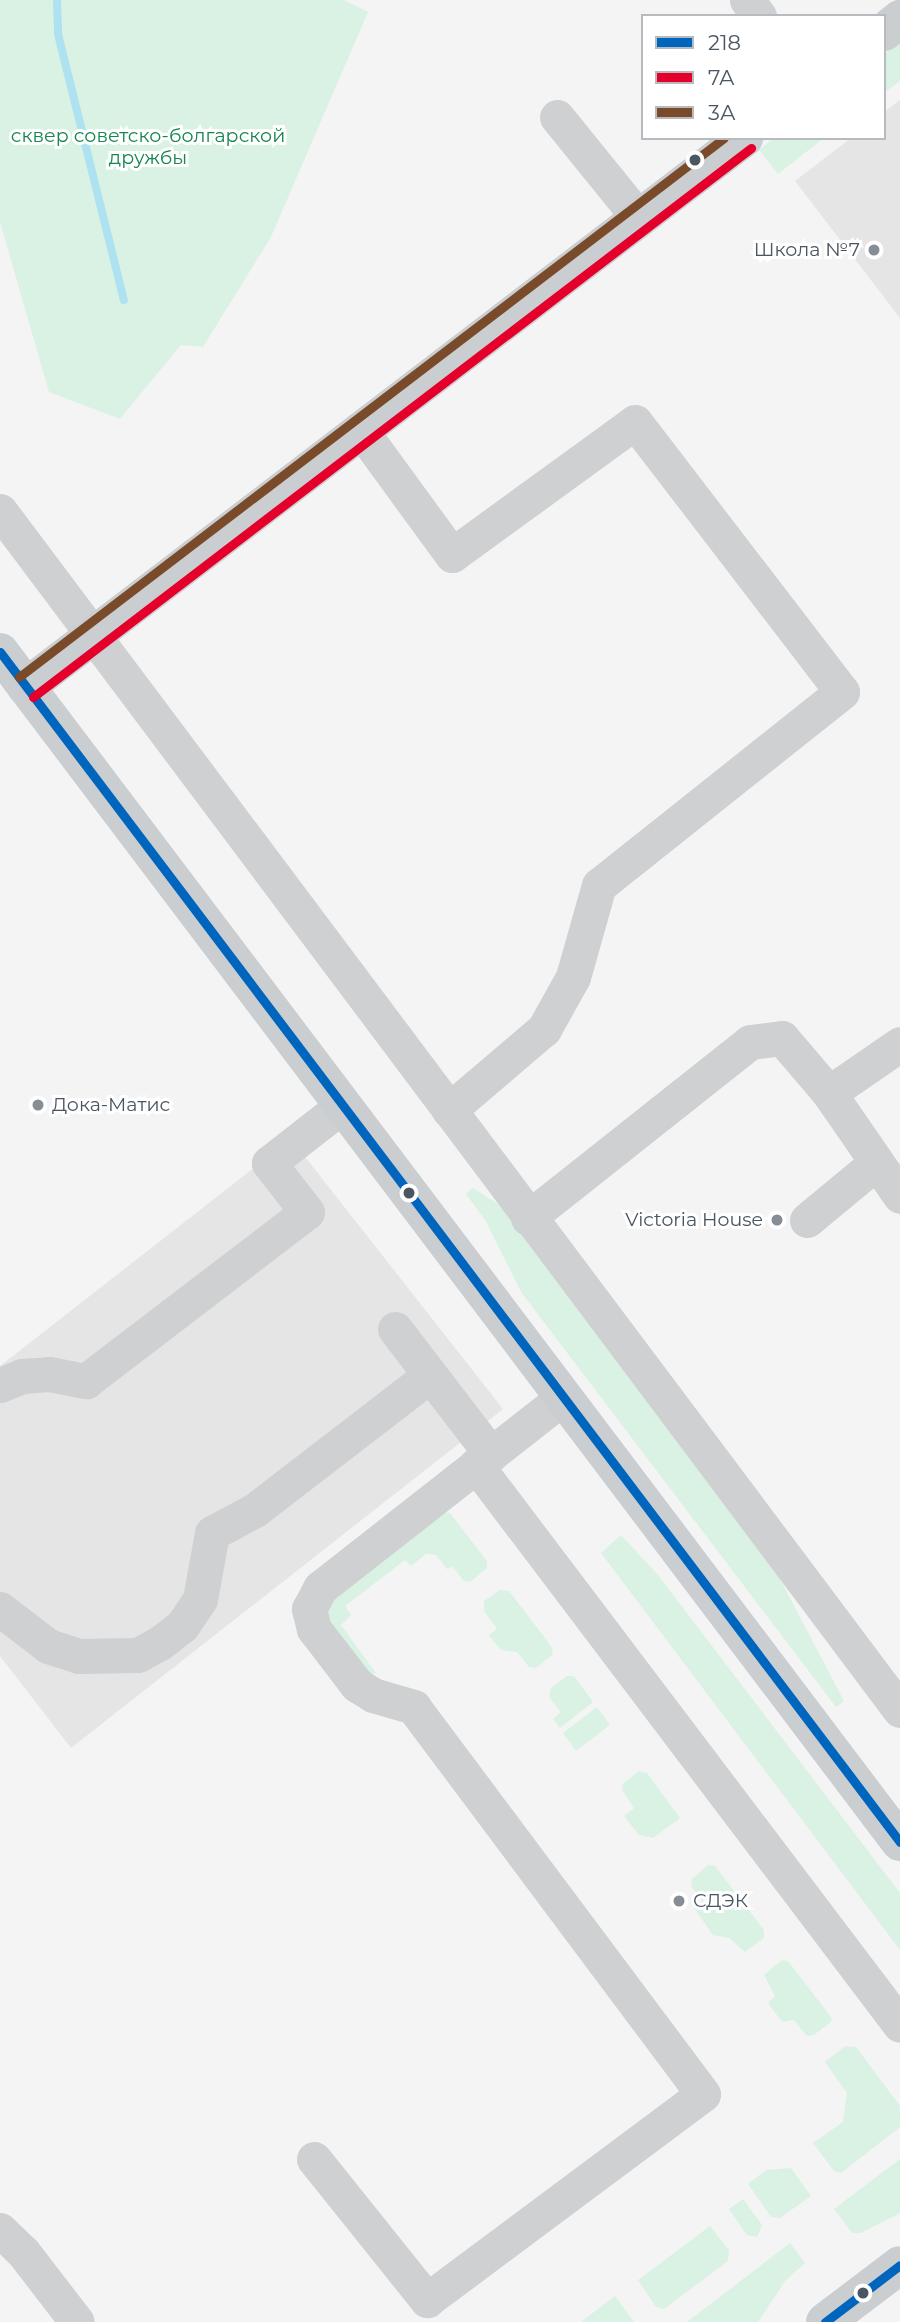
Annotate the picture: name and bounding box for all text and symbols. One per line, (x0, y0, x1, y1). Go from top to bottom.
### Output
legend (641, 14, 886, 140)
text: 218 (708, 30, 741, 55)
text: 7А (708, 65, 735, 90)
text: 3А (708, 100, 736, 125)
park label: сквер советско-болгарской дружбы (11, 125, 285, 169)
unlabelled marker (688, 153, 702, 167)
place label: Школа №7 (754, 239, 860, 261)
marker: Школа №7 (866, 242, 882, 258)
place label: Дока-Матис (52, 1094, 170, 1116)
marker: Дока-Матис (30, 1097, 46, 1113)
unlabelled marker (402, 1186, 416, 1200)
place label: Victoria House (625, 1209, 763, 1231)
marker: Victoria House (769, 1212, 785, 1228)
place label: СДЭК (693, 1890, 748, 1912)
marker: СДЭК (671, 1893, 687, 1909)
unlabelled marker (856, 2286, 870, 2300)

